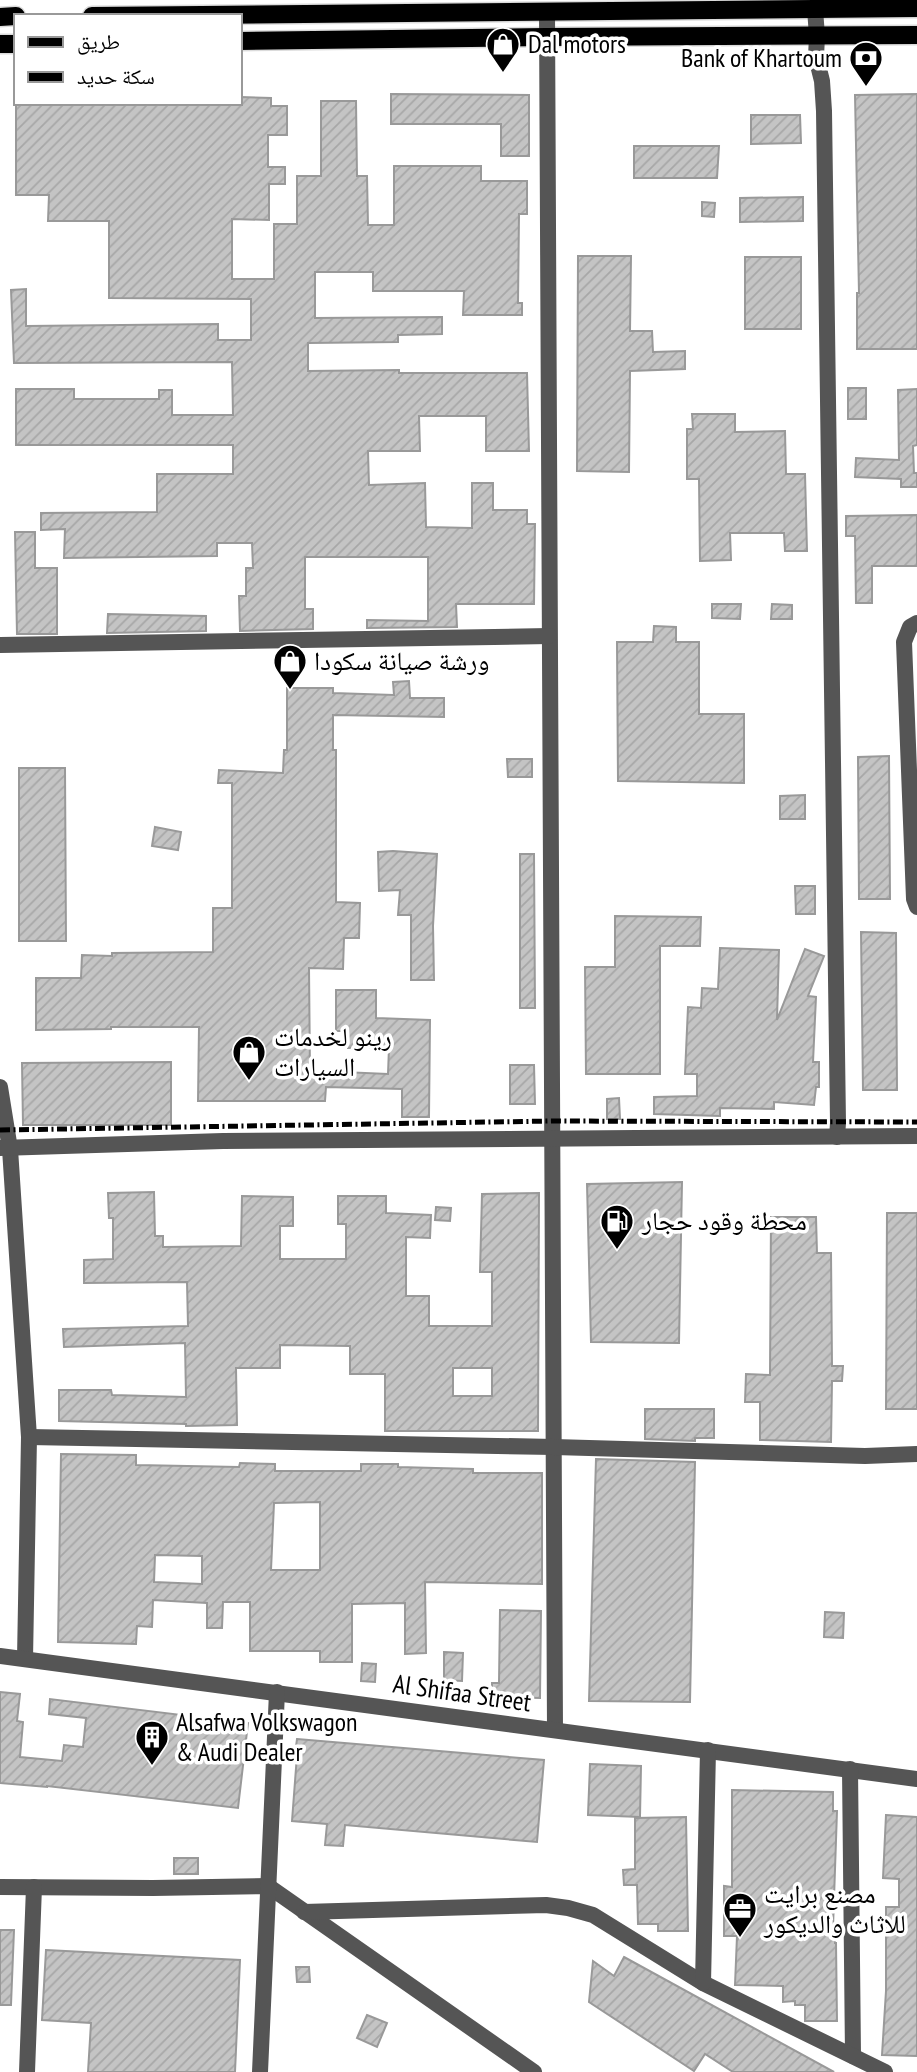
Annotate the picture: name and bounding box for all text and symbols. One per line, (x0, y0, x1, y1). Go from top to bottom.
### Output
legend (14, 14, 242, 105)
shop icon: Dal motors (484, 25, 522, 74)
place label: Dal motors (528, 27, 626, 60)
text: طريق (77, 28, 120, 55)
bank icon: Bank of Khartoum (847, 39, 885, 88)
place label: Bank of Khartoum (681, 41, 842, 74)
text: سكة حديد (77, 63, 155, 90)
shop icon: ورشة صيانة سكودا (271, 642, 309, 691)
place label: ورشة صيانة سكودا (314, 644, 490, 677)
place label: رينو لخدمات السيارات (274, 1020, 392, 1083)
shop icon: رينو لخدمات السيارات (230, 1033, 268, 1082)
fuel station icon: محطة وقود حجار (598, 1202, 636, 1251)
place label: محطة وقود حجار (641, 1204, 807, 1237)
street label: Al Shifaa Street (391, 1666, 533, 1719)
place label: Alsafwa Volkswagon & Audi Dealer (176, 1705, 357, 1768)
building icon: Alsafwa Volkswagon & Audi Dealer (133, 1718, 171, 1767)
place label: مصنع برايت للاثاث والديكور (763, 1877, 906, 1940)
office icon: مصنع برايت للاثاث والديكور (721, 1890, 759, 1939)

